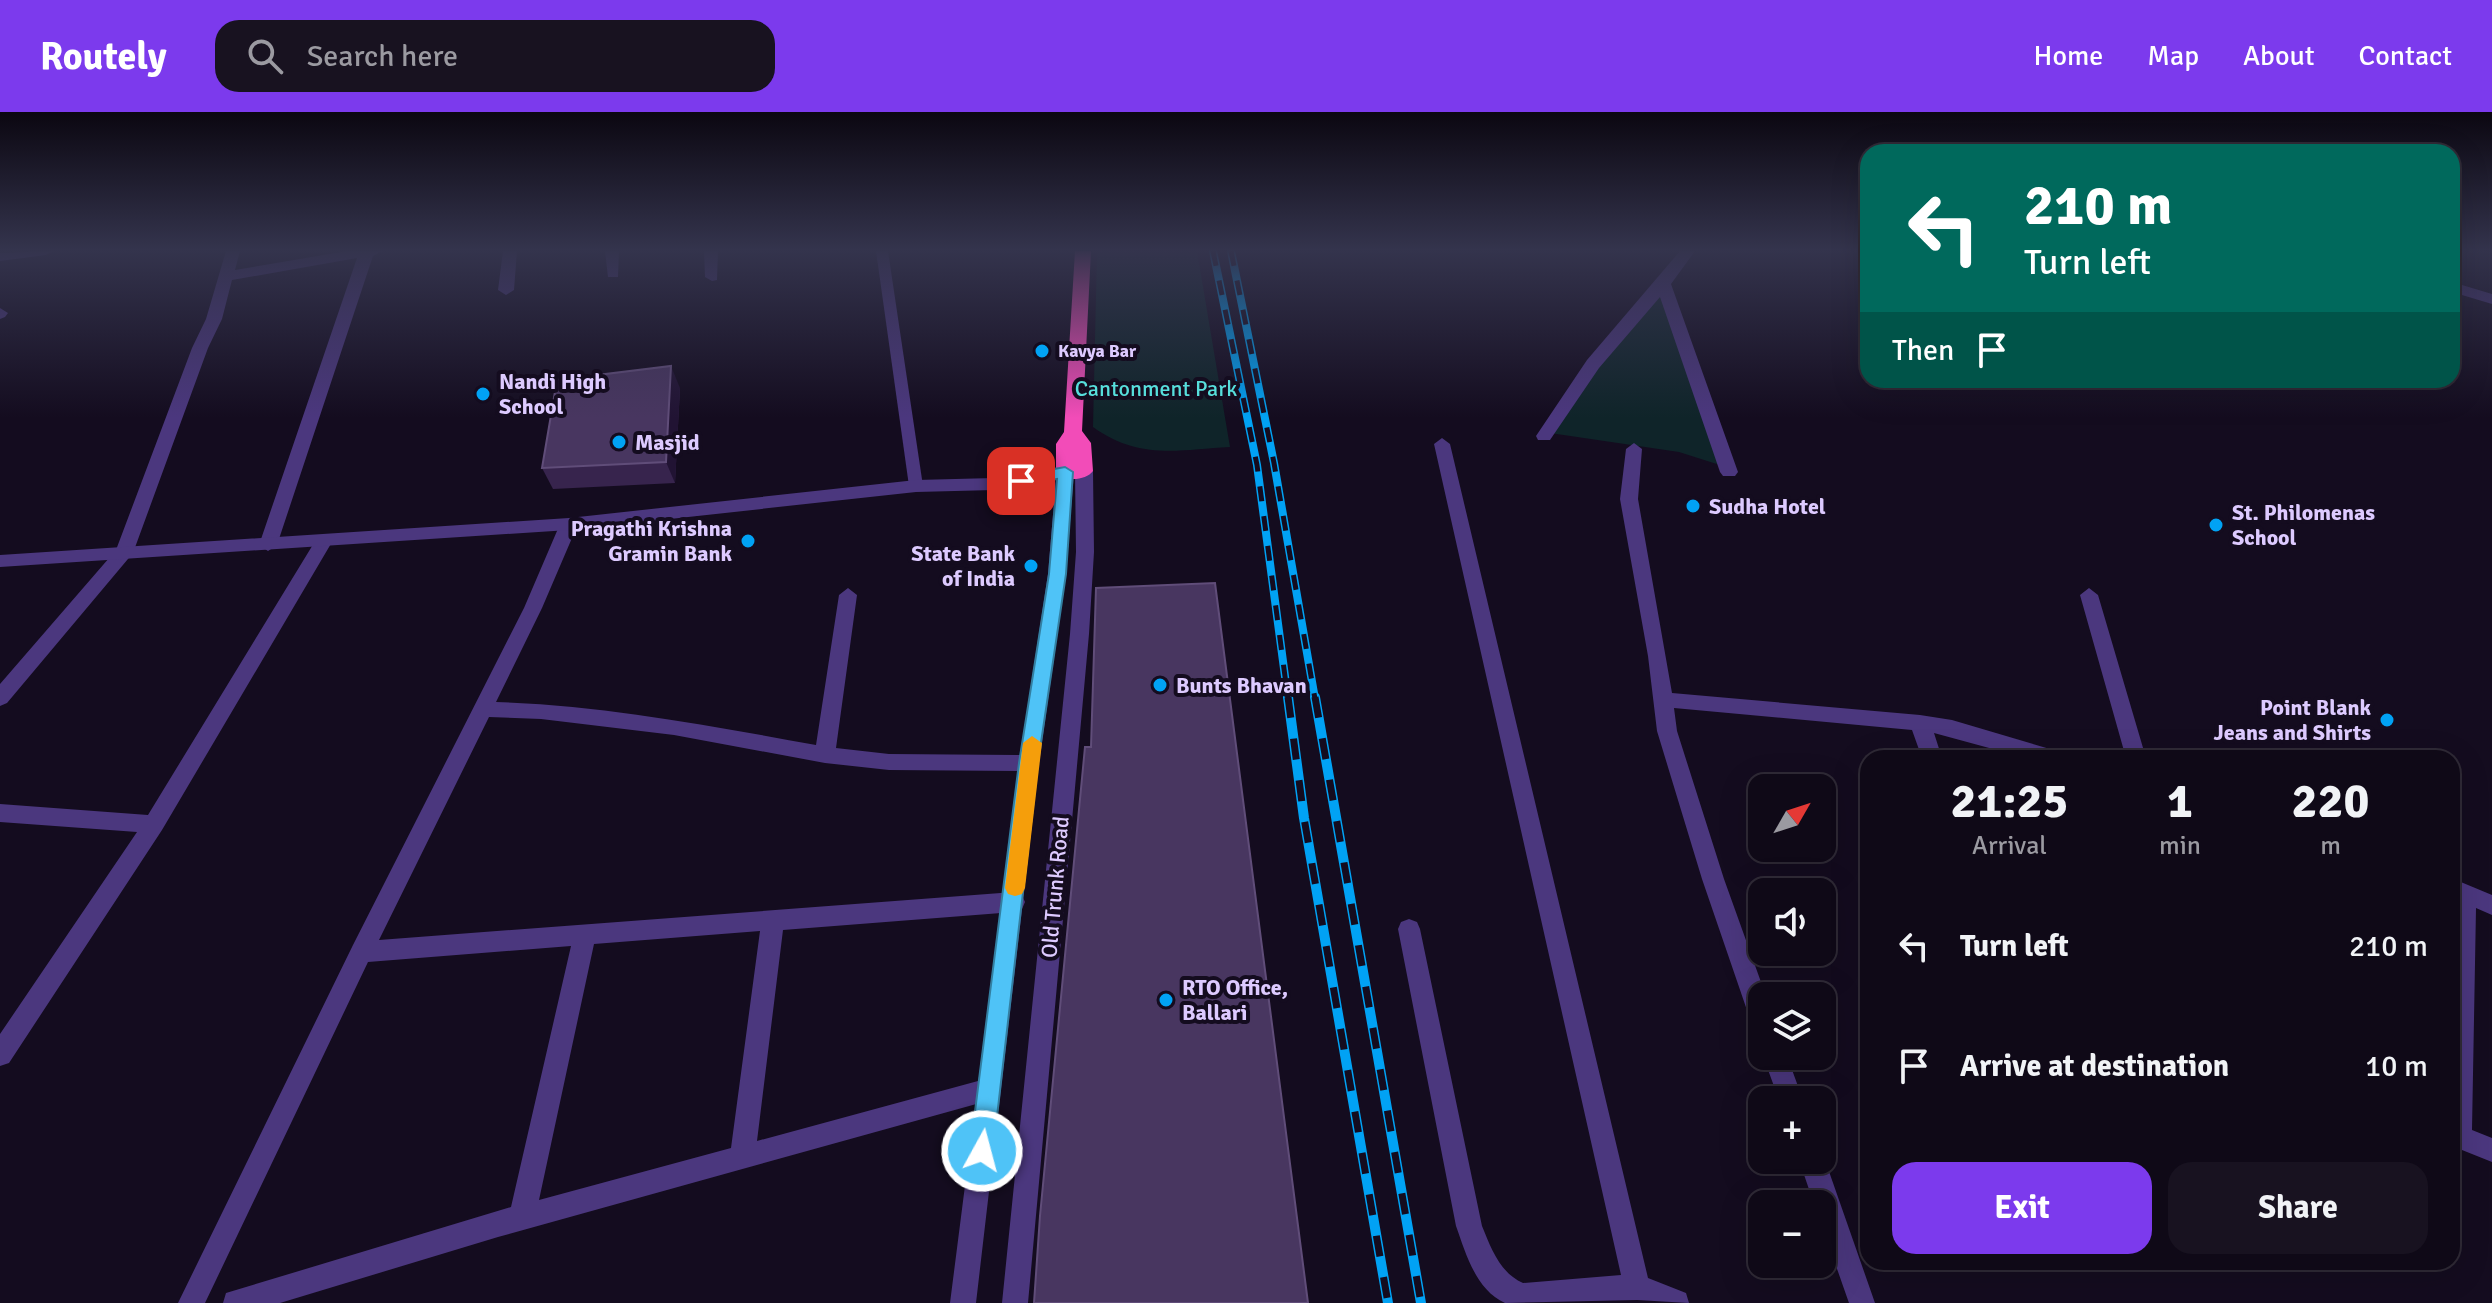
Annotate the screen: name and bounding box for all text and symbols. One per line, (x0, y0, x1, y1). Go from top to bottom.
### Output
search box (215, 20, 775, 92)
text: Routely (40, 33, 167, 80)
icon: search (243, 34, 287, 78)
text: Search here (307, 38, 458, 75)
text: Home (2034, 39, 2103, 73)
text: Map (2147, 39, 2199, 73)
text: About (2243, 39, 2315, 73)
text: Contact (2359, 39, 2452, 73)
text: 210 m (2024, 171, 2172, 240)
icon: left (1892, 176, 1996, 280)
text: Turn left (2024, 240, 2151, 285)
icon: arrive (1970, 328, 2014, 372)
text: Then (1892, 332, 1954, 369)
place label: Kavya Bar (1058, 340, 1137, 362)
marker: Kavya Bar (1033, 342, 1051, 360)
place label: Nandi High School (499, 368, 606, 420)
park label: Cantonment Park (1075, 375, 1237, 402)
marker: Nandi High School (474, 385, 492, 403)
place label: Masjid (635, 429, 700, 456)
marker: Masjid (610, 433, 628, 451)
pin (987, 447, 1055, 515)
icon: arrive (999, 459, 1043, 503)
place label: Sudha Hotel (1709, 493, 1826, 520)
marker: Sudha Hotel (1684, 497, 1702, 515)
place label: St. Philomenas School (2232, 499, 2375, 551)
place label: Pragathi Krishna Gramin Bank (571, 515, 732, 567)
marker: St. Philomenas School (2207, 516, 2225, 534)
marker: Pragathi Krishna Gramin Bank (739, 532, 757, 550)
place label: State Bank of India (911, 540, 1015, 592)
marker: State Bank of India (1022, 557, 1040, 575)
place label: Bunts Bhavan (1176, 672, 1307, 699)
marker: Bunts Bhavan (1151, 676, 1169, 694)
place label: Point Blank Jeans and Shirts (2214, 694, 2371, 746)
marker: Point Blank Jeans and Shirts (2378, 711, 2396, 729)
text: 21:25 (1951, 772, 2068, 831)
text: 1 (2167, 772, 2193, 831)
text: 220 (2292, 772, 2369, 831)
north arrow (1748, 774, 1836, 862)
map controls (1748, 774, 1836, 1278)
street label: Old Trunk Road (1035, 815, 1075, 959)
text: Arrival (1972, 830, 2047, 862)
text: min (2159, 830, 2201, 862)
text: m (2320, 830, 2341, 862)
button: sound (1748, 878, 1836, 966)
icon: left (1892, 924, 1936, 968)
text: Turn left (1960, 928, 2069, 965)
text: 210 m (2349, 928, 2428, 965)
place label: RTO Office, Ballari (1182, 974, 1288, 1026)
button: layers (1748, 982, 1836, 1070)
marker: RTO Office, Ballari (1157, 991, 1175, 1009)
icon: arrive (1892, 1044, 1936, 1088)
text: Arrive at destination (1960, 1048, 2229, 1085)
text: 10 m (2365, 1048, 2428, 1085)
button: + (1748, 1086, 1836, 1174)
position arrow (940, 1109, 1024, 1193)
button: Exit (1892, 1162, 2152, 1254)
button: Share (2168, 1162, 2428, 1254)
button: − (1748, 1190, 1836, 1278)

